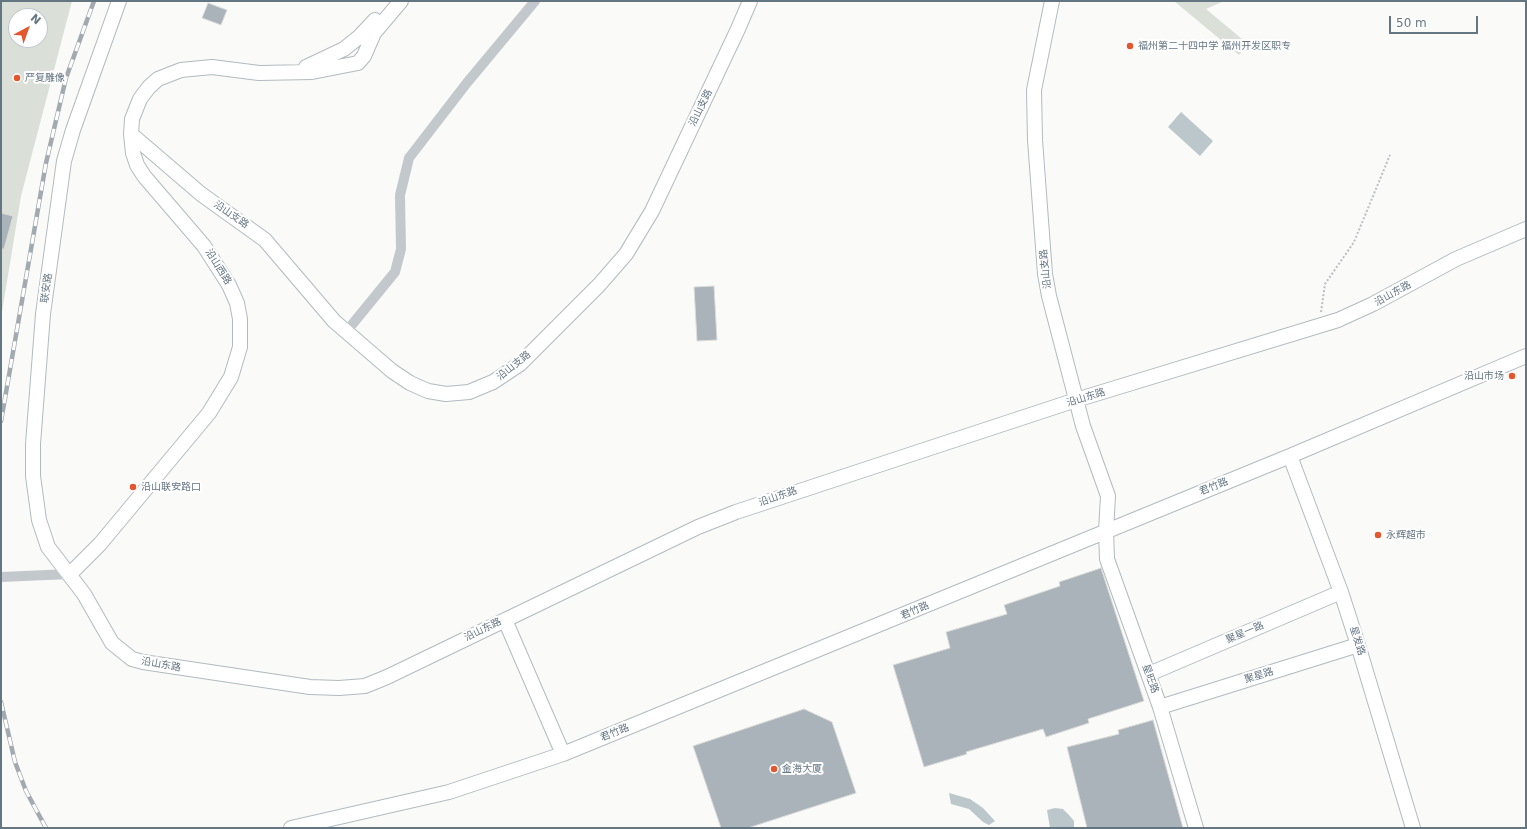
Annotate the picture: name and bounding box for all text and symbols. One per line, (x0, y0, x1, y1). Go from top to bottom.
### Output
north arrow (8, 8, 48, 48)
scale bar (1391, 8, 1480, 34)
text: N (28, 11, 43, 27)
text: 50 m (1396, 16, 1427, 30)
place label: 福州第二十四中学 福州开发区职专 (1138, 40, 1291, 52)
marker: 福州第二十四中学 福州开发区职专 (1125, 41, 1135, 51)
place label: 严复雕像 (25, 72, 65, 84)
marker: 严复雕像 (12, 73, 22, 83)
street label: 沿山支路 (687, 87, 715, 129)
street label: 沿山支路 (211, 199, 251, 231)
street label: 沿山西路 (202, 247, 234, 287)
street label: 沿山支路 (1038, 248, 1054, 290)
street label: 联安路 (39, 272, 55, 304)
street label: 沿山东路 (1373, 279, 1413, 309)
street label: 沿山支路 (495, 349, 533, 383)
place label: 沿山市场 (1464, 370, 1504, 382)
marker: 沿山市场 (1507, 371, 1517, 381)
street label: 沿山东路 (1065, 386, 1107, 410)
street label: 君竹路 (1198, 476, 1230, 498)
place label: 沿山联安路口 (141, 481, 201, 493)
marker: 沿山联安路口 (128, 482, 138, 492)
street label: 沿山东路 (757, 485, 799, 509)
place label: 永辉超市 (1386, 529, 1426, 541)
marker: 永辉超市 (1373, 530, 1383, 540)
street label: 君竹路 (899, 600, 931, 622)
street label: 沿山东路 (462, 616, 504, 644)
street label: 聚星一路 (1224, 620, 1266, 646)
street label: 星发路 (1347, 625, 1367, 657)
street label: 沿山东路 (140, 656, 182, 674)
street label: 星旺路 (1139, 663, 1161, 695)
street label: 聚星路 (1243, 666, 1275, 686)
street label: 君竹路 (599, 722, 631, 744)
place label: 金海大厦 (782, 763, 822, 775)
marker: 金海大厦 (769, 764, 779, 774)

